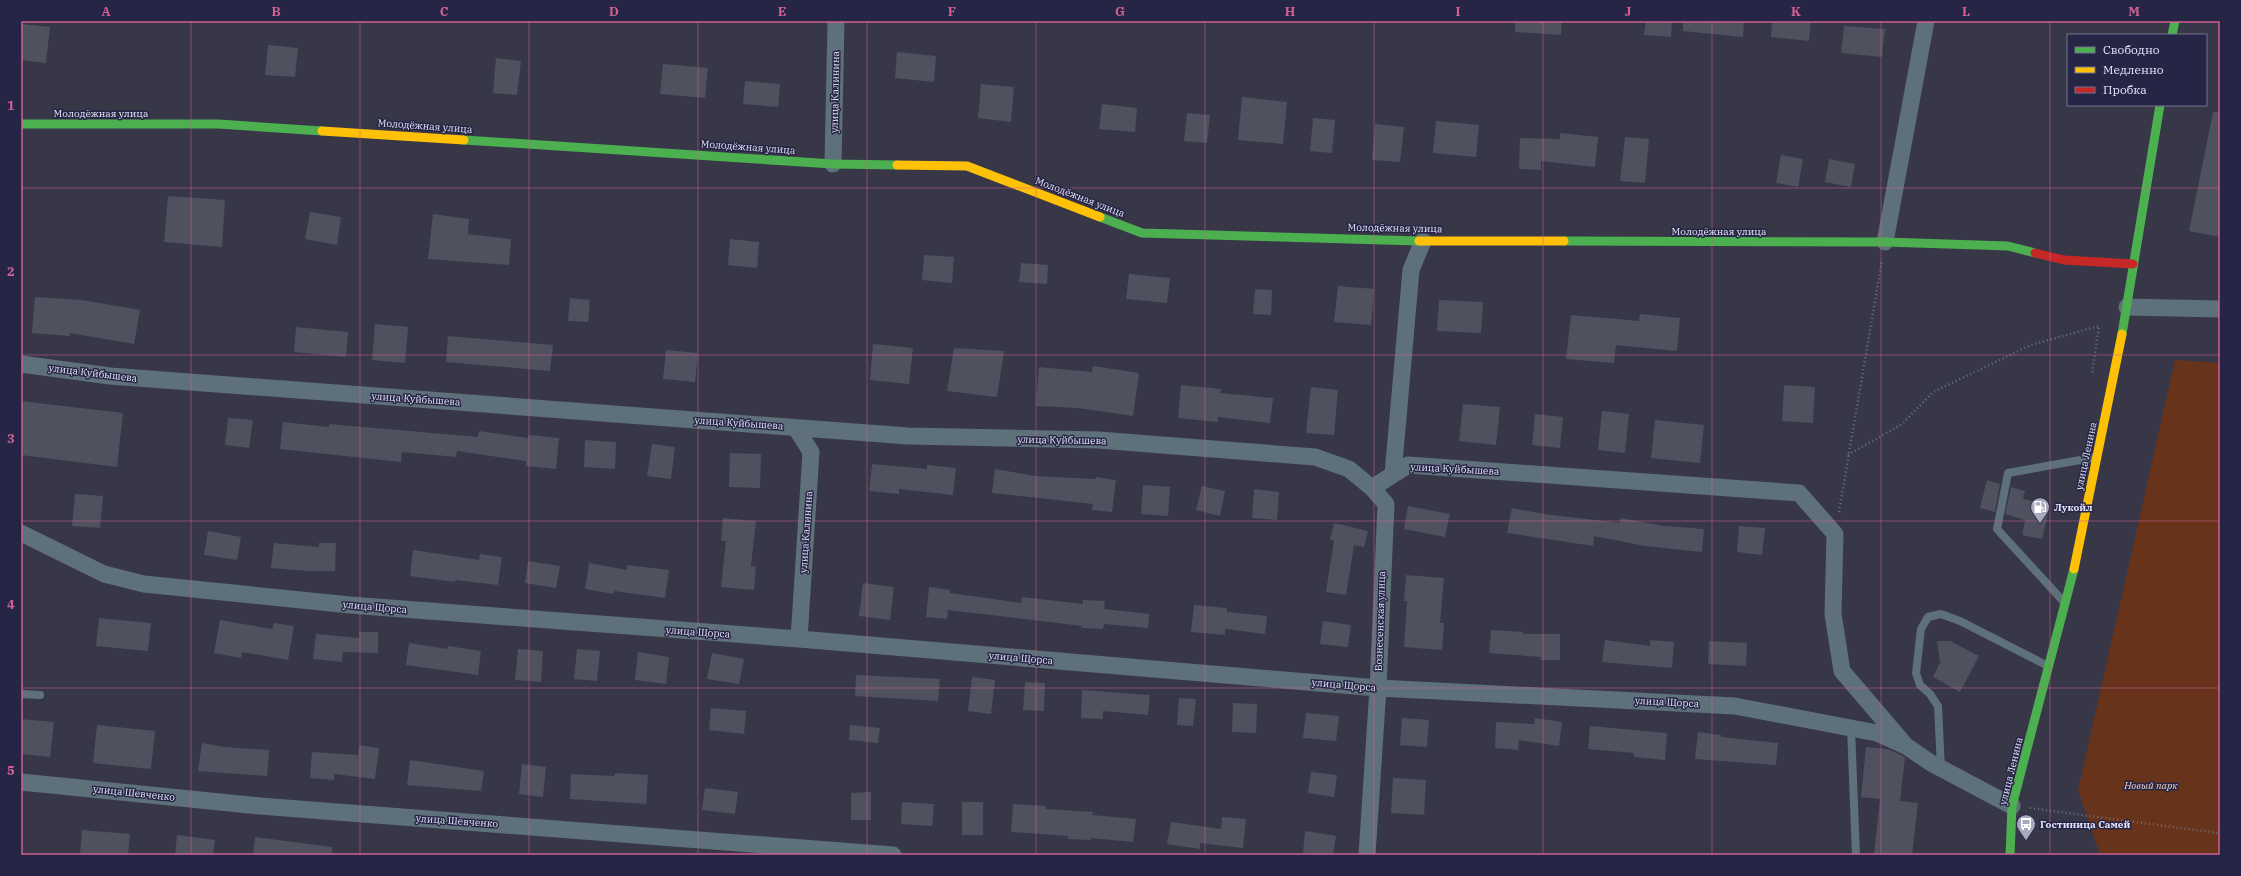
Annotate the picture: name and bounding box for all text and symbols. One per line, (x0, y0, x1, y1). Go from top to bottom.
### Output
text: A (101, 3, 111, 20)
text: B (271, 3, 281, 20)
text: C (440, 3, 449, 20)
text: D (609, 3, 619, 20)
text: E (778, 3, 786, 20)
text: F (948, 3, 956, 20)
text: G (1115, 3, 1125, 20)
text: H (1285, 3, 1296, 20)
text: I (1456, 3, 1461, 20)
text: J (1625, 3, 1632, 20)
text: K (1791, 3, 1801, 20)
text: L (1962, 3, 1970, 20)
text: M (2128, 3, 2140, 20)
legend (2067, 34, 2207, 106)
text: Свободно (2103, 42, 2160, 57)
street label: улица Калинина (828, 50, 842, 133)
text: Медленно (2103, 62, 2164, 77)
text: Пробка (2103, 82, 2147, 97)
text: 1 (7, 97, 15, 114)
street label: Молодёжная улица (54, 107, 149, 120)
street label: Молодёжная улица (377, 116, 473, 136)
street label: Молодёжная улица (700, 137, 796, 157)
street label: Молодёжная улица (1033, 174, 1127, 220)
street label: Молодёжная улица (1347, 221, 1443, 235)
street label: Молодёжная улица (1672, 225, 1767, 238)
text: 2 (7, 263, 15, 280)
street label: улица Куйбышева (48, 361, 139, 385)
street label: улица Куйбышева (371, 389, 461, 409)
street label: улица Куйбышева (694, 413, 784, 433)
street label: улица Ленина (2072, 420, 2100, 491)
text: 3 (7, 430, 15, 447)
street label: улица Куйбышева (1017, 433, 1107, 447)
street label: улица Куйбышева (1410, 460, 1500, 478)
street label: улица Калинина (797, 490, 815, 573)
fuel station icon: Лукойл (2029, 496, 2051, 524)
place label: Лукойл (2054, 501, 2093, 514)
street label: Вознесенская улица (1372, 570, 1388, 671)
text: 4 (7, 596, 15, 613)
street label: улица Щорса (342, 598, 408, 616)
street label: улица Щорса (665, 623, 731, 641)
street label: улица Щорса (988, 649, 1054, 667)
street label: улица Щорса (1311, 676, 1377, 694)
street label: улица Щорса (1634, 694, 1700, 710)
street label: улица Ленина (1996, 735, 2026, 806)
text: 5 (7, 762, 15, 779)
park label: Новый парк (2123, 779, 2178, 792)
street label: улица Шевченко (92, 782, 176, 804)
street label: улица Шевченко (415, 812, 499, 830)
bus stop icon: Гостиница Самей (2015, 813, 2037, 841)
place label: Гостиница Самей (2040, 818, 2130, 831)

